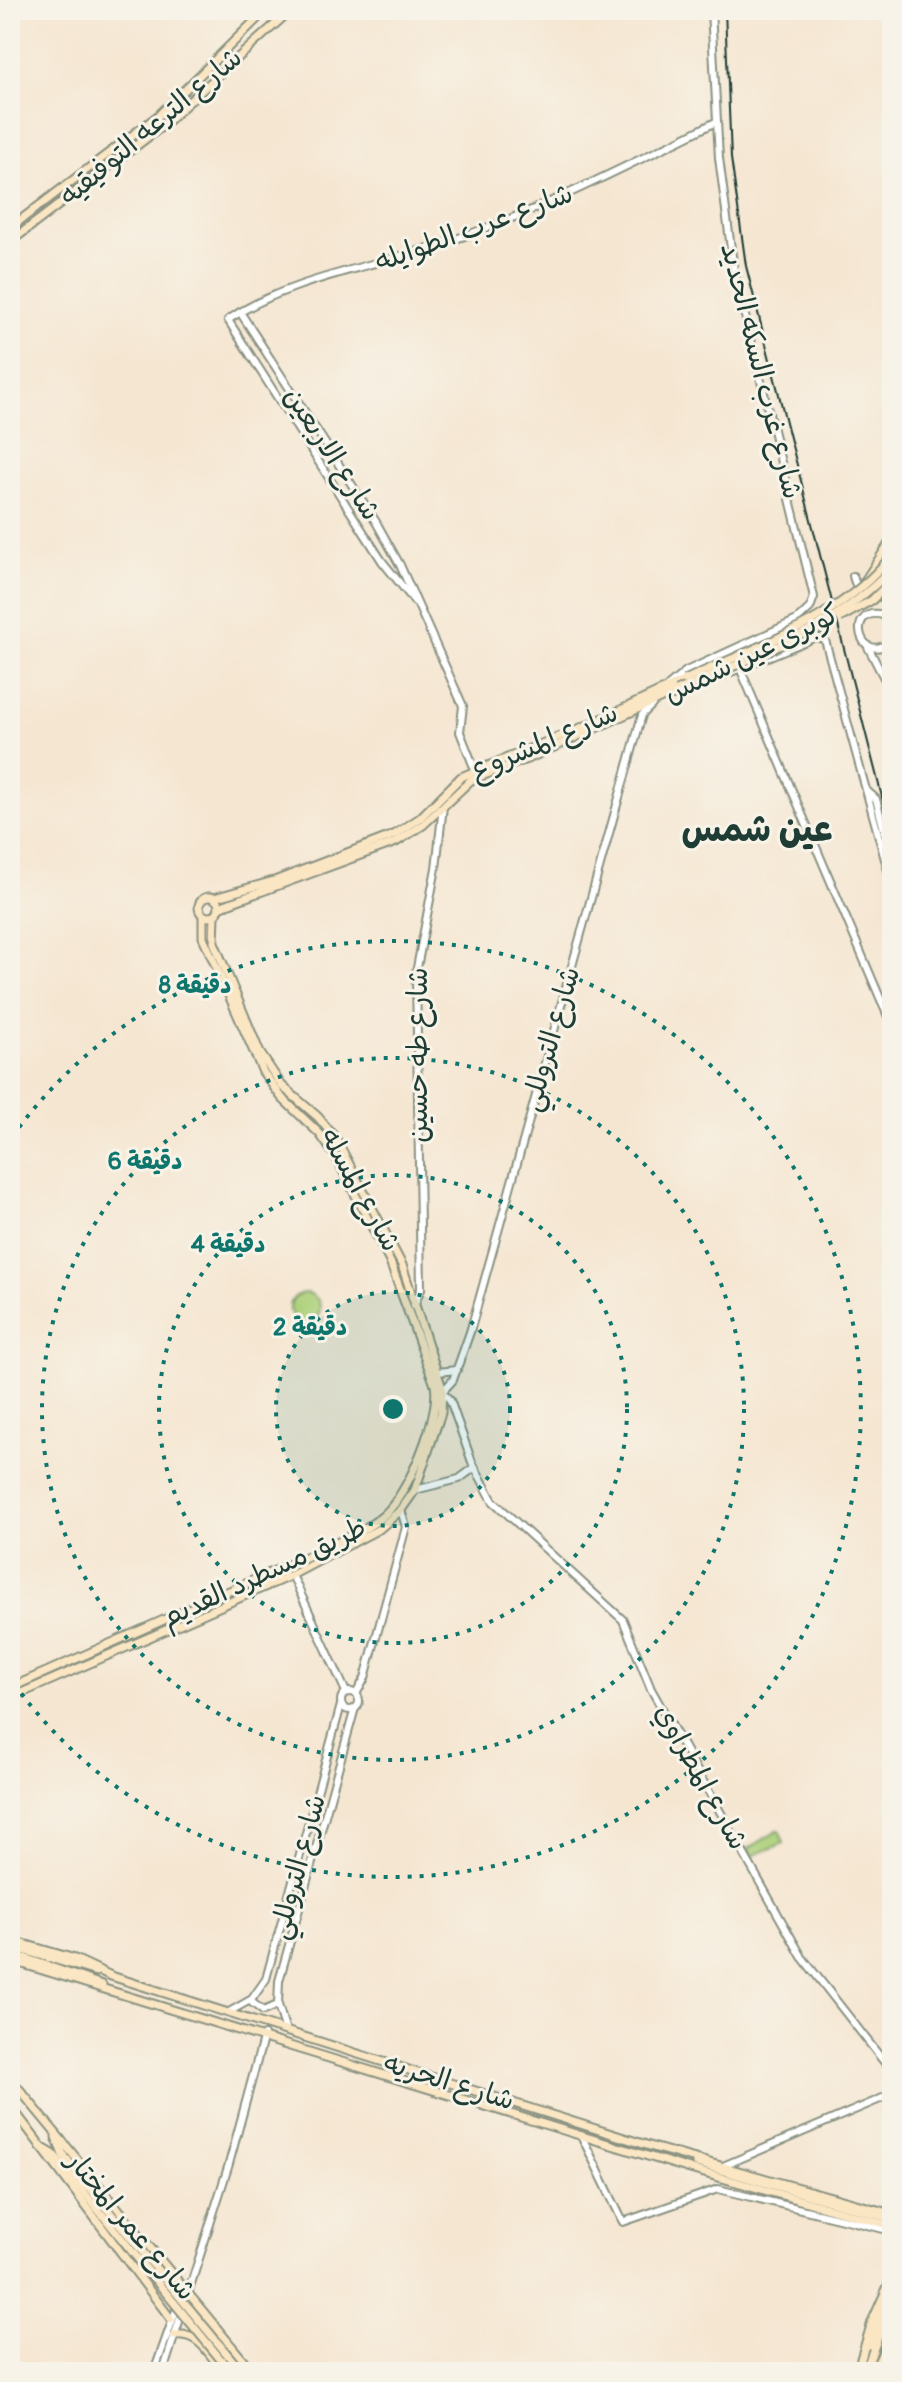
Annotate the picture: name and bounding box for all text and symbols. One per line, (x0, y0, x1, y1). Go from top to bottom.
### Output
street label: شارع الترعه التوفيقيه (52, 40, 250, 214)
street label: شارع عرب الطوايله (370, 176, 578, 281)
street label: شارع غرب السكه الحديد (711, 239, 810, 503)
street label: شارع الاربعين (275, 381, 388, 528)
street label: كوبرى عين شمس (658, 596, 846, 712)
street label: شارع المشروع (465, 695, 624, 790)
district label: عين شمس (681, 807, 833, 852)
street label: شارع التروللي (514, 963, 594, 1117)
street label: شارع طه حسين (401, 967, 437, 1143)
text: 8 دقيقة (159, 971, 231, 1000)
street label: شارع المسله (311, 1122, 408, 1258)
text: 6 دقيقة (108, 1147, 182, 1176)
text: 4 دقيقة (191, 1230, 265, 1259)
text: 2 دقيقة (273, 1313, 347, 1342)
centre of rings (379, 1395, 407, 1423)
street label: طريق مسطرد القديم (156, 1510, 373, 1638)
street label: شارع المطراوي (645, 1698, 755, 1857)
street label: شارع التروللي (262, 1791, 340, 1945)
street label: شارع الحريه (379, 2046, 519, 2119)
street label: شارع عمر المختار (56, 2143, 204, 2308)

